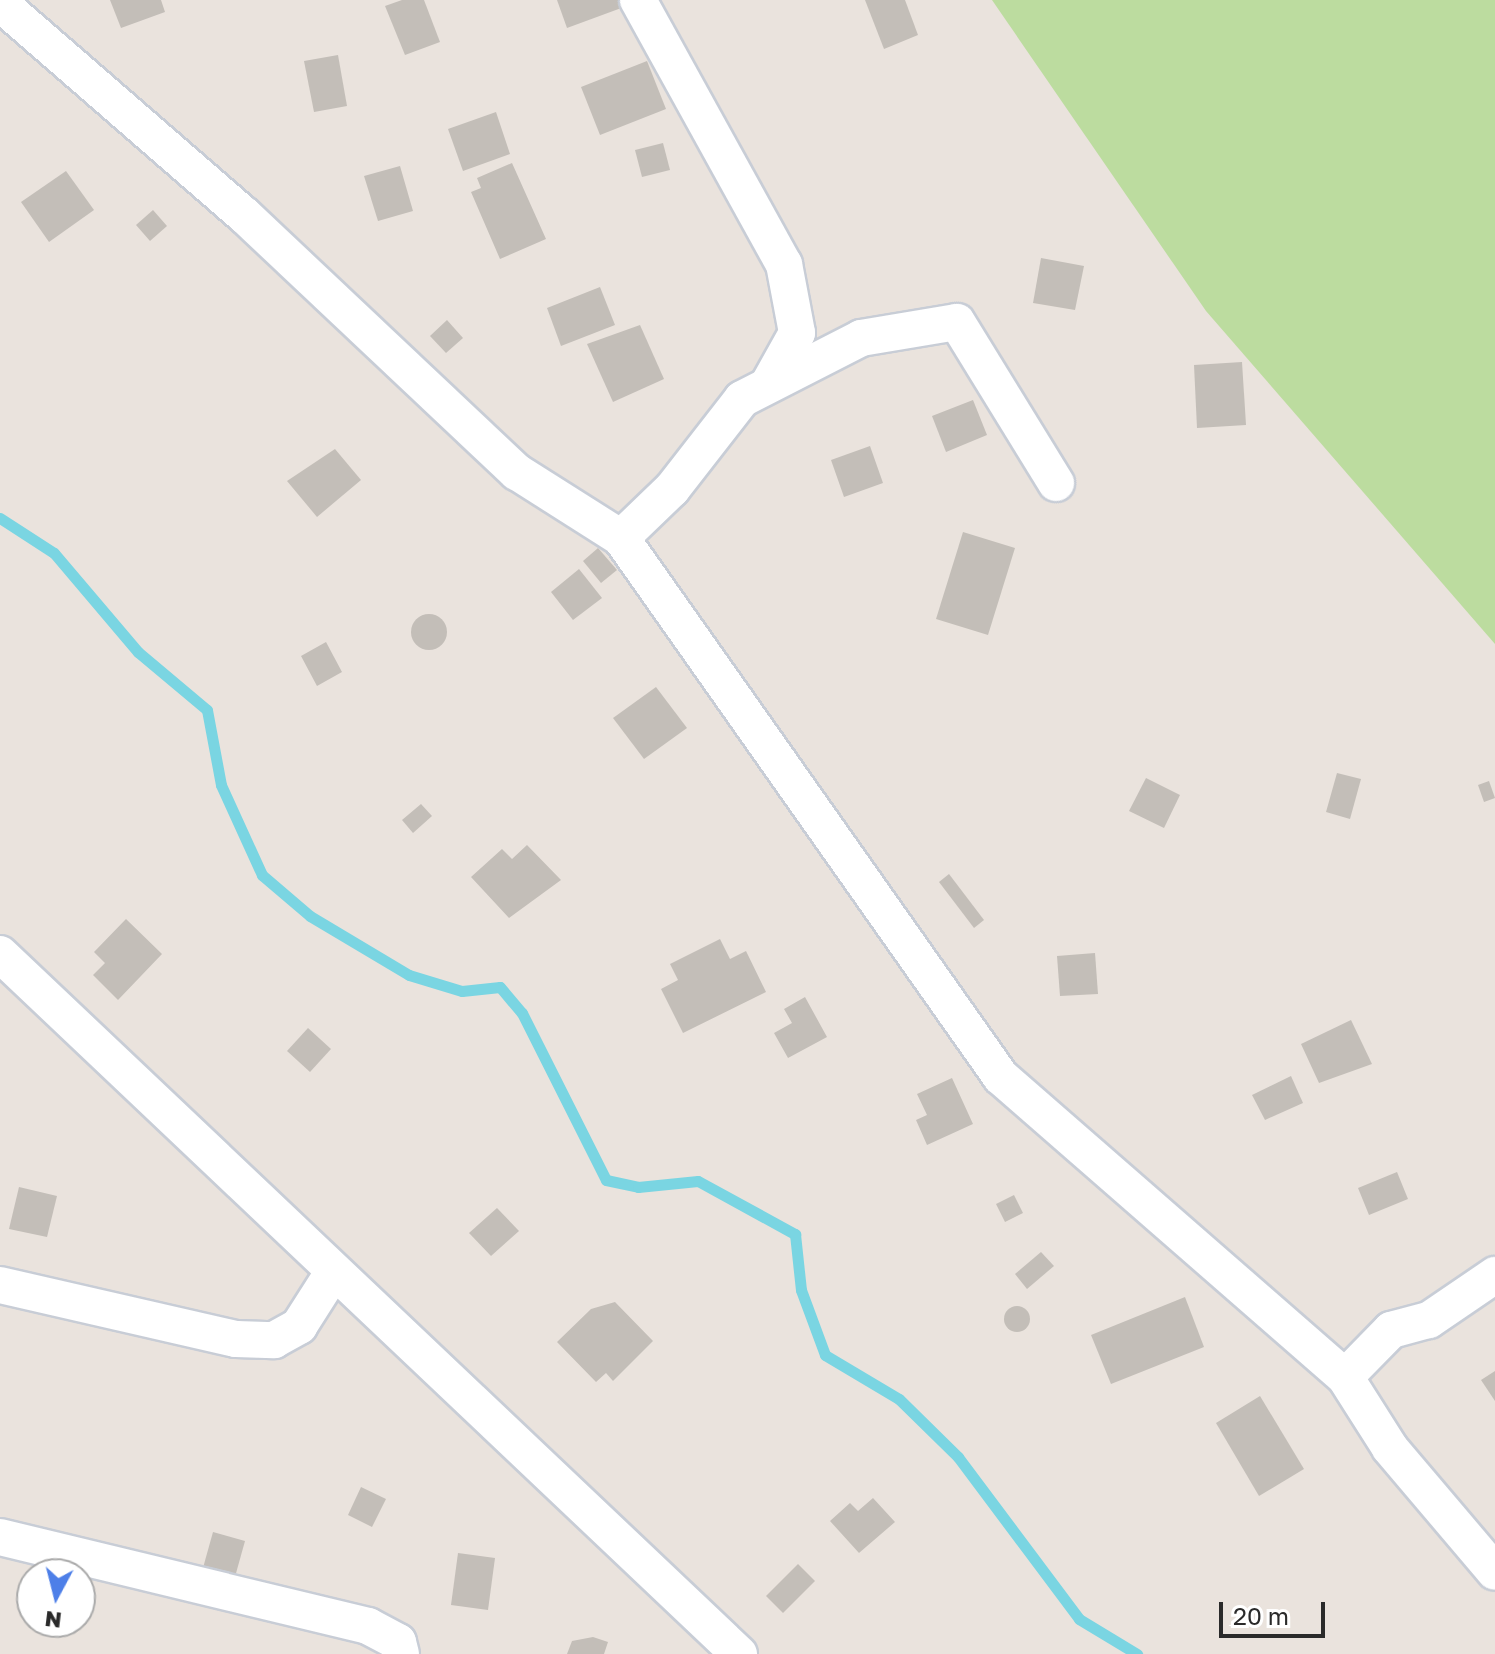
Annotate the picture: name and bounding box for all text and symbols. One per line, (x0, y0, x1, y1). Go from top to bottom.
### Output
north arrow (16, 1558, 96, 1638)
scale bar (1223, 1586, 1329, 1636)
text: 20 m (1233, 1601, 1289, 1630)
text: N (43, 1606, 63, 1635)

